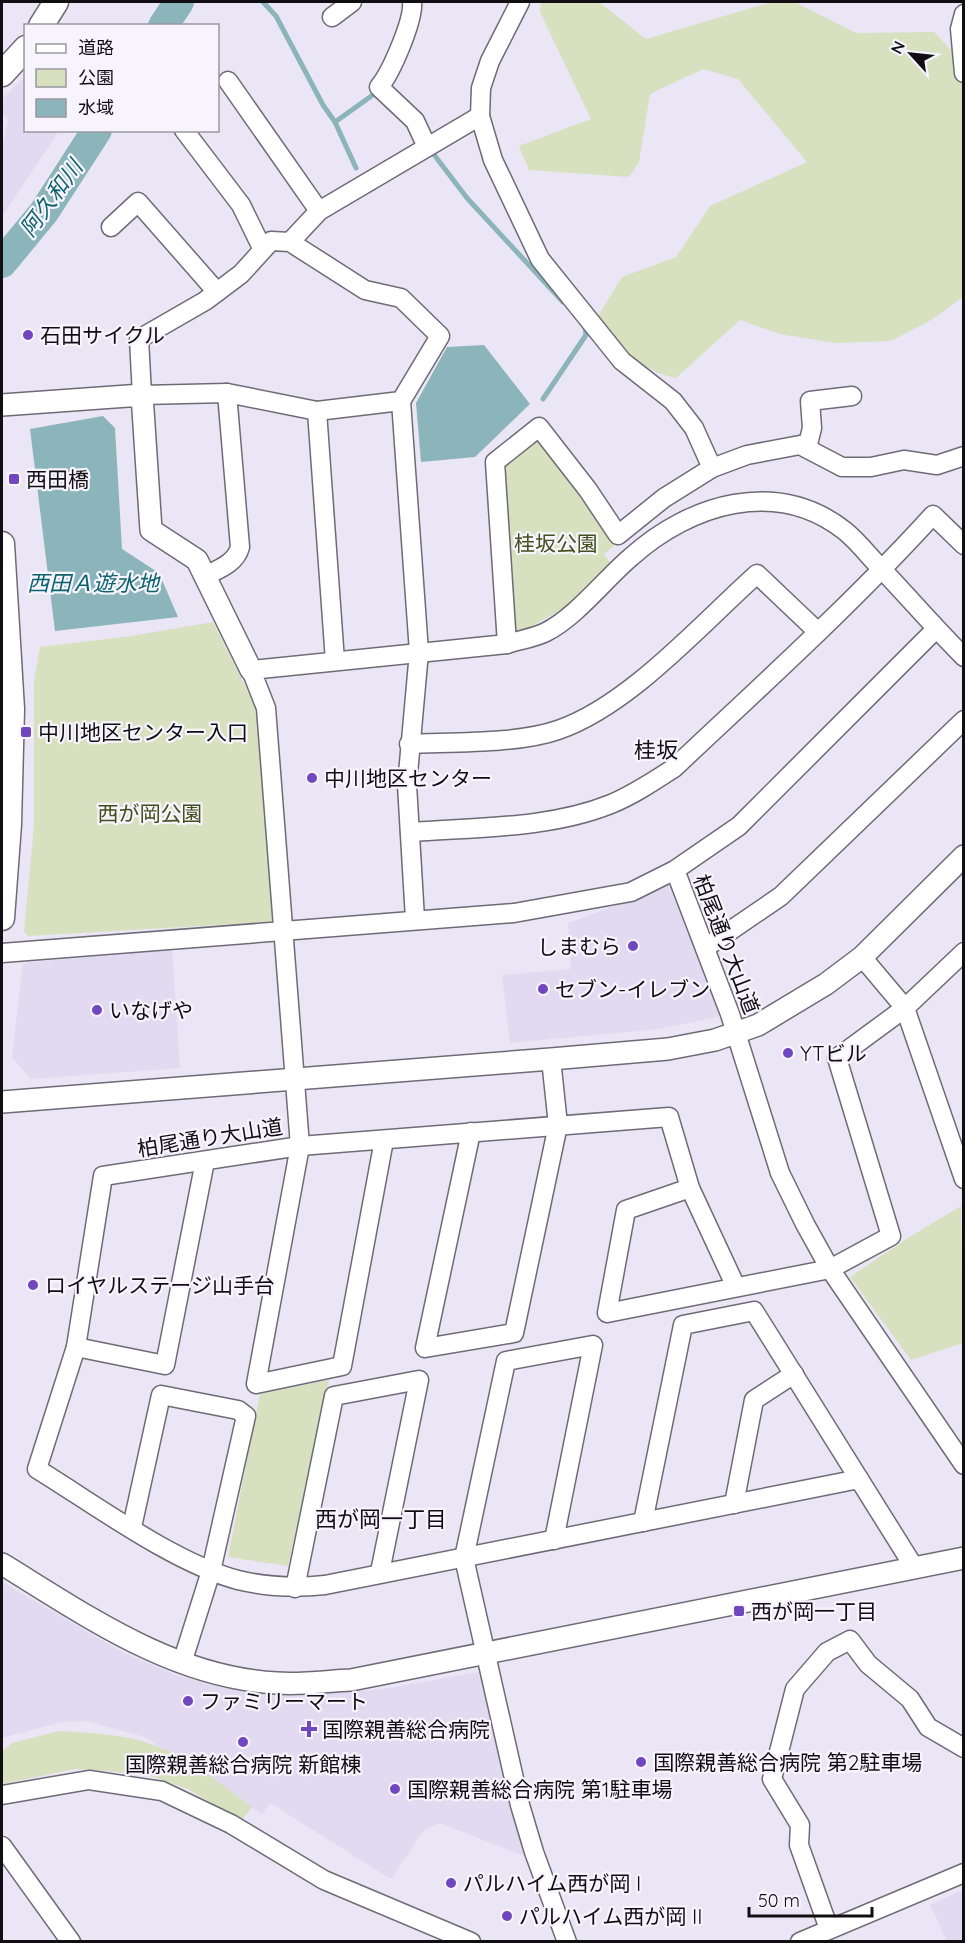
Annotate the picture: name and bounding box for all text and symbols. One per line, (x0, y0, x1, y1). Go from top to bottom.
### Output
legend (24, 24, 219, 132)
north arrow (881, 24, 941, 84)
text: 道路 (78, 36, 114, 59)
text: N (886, 37, 909, 57)
text: 公園 (78, 66, 114, 89)
text: 水域 (78, 96, 114, 119)
water label: 阿久和川 (14, 153, 89, 242)
place label: 石田サイクル (40, 322, 165, 348)
marker: 石田サイクル (21, 328, 35, 342)
place label: 西田橋 (26, 466, 89, 492)
marker: 西田橋 (7, 472, 21, 486)
park label: 桂坂公園 (514, 530, 598, 556)
water label: 西田Ａ遊水地 (27, 569, 161, 597)
place label: 中川地区センター入口 (38, 719, 248, 745)
marker: 中川地区センター入口 (19, 725, 33, 739)
district label: 桂坂 (634, 736, 678, 764)
place label: 中川地区センター (324, 765, 492, 791)
marker: 中川地区センター (305, 771, 319, 785)
park label: 西が岡公園 (98, 800, 203, 826)
street label: 柏尾通り大山道 (689, 871, 765, 1017)
place label: しまむら (537, 933, 621, 959)
marker: しまむら (626, 939, 640, 953)
place label: セブン-イレブン (555, 976, 710, 1002)
marker: セブン-イレブン (536, 982, 550, 996)
place label: いなげや (109, 997, 193, 1023)
marker: いなげや (90, 1003, 104, 1017)
place label: YTビル (800, 1040, 867, 1066)
marker: YTビル (781, 1046, 795, 1060)
street label: 柏尾通り大山道 (135, 1113, 285, 1161)
place label: ロイヤルステージ山手台 (45, 1272, 275, 1298)
marker: ロイヤルステージ山手台 (26, 1278, 40, 1292)
district label: 西が岡一丁目 (315, 1505, 447, 1533)
place label: 西が岡一丁目 (751, 1598, 877, 1624)
marker: 西が岡一丁目 (732, 1604, 746, 1618)
place label: ファミリーマート (200, 1688, 368, 1714)
marker: ファミリーマート (181, 1694, 195, 1708)
place label: 国際親善総合病院 (322, 1716, 490, 1742)
marker: 国際親善総合病院 (300, 1720, 318, 1738)
marker: 国際親善総合病院 新館棟 (236, 1735, 250, 1749)
place label: 国際親善総合病院 第2駐車場 (653, 1749, 922, 1775)
place label: 国際親善総合病院 新館棟 (125, 1751, 361, 1777)
marker: 国際親善総合病院 第2駐車場 (634, 1755, 648, 1769)
place label: 国際親善総合病院 第1駐車場 (407, 1776, 673, 1802)
marker: 国際親善総合病院 第1駐車場 (388, 1782, 402, 1796)
place label: パルハイム西が岡 I (463, 1870, 641, 1896)
marker: パルハイム西が岡 I (444, 1876, 458, 1890)
scale bar (749, 1880, 872, 1918)
text: 50 m (758, 1889, 800, 1912)
place label: パルハイム西が岡 II (519, 1903, 702, 1929)
marker: パルハイム西が岡 II (500, 1909, 514, 1923)

